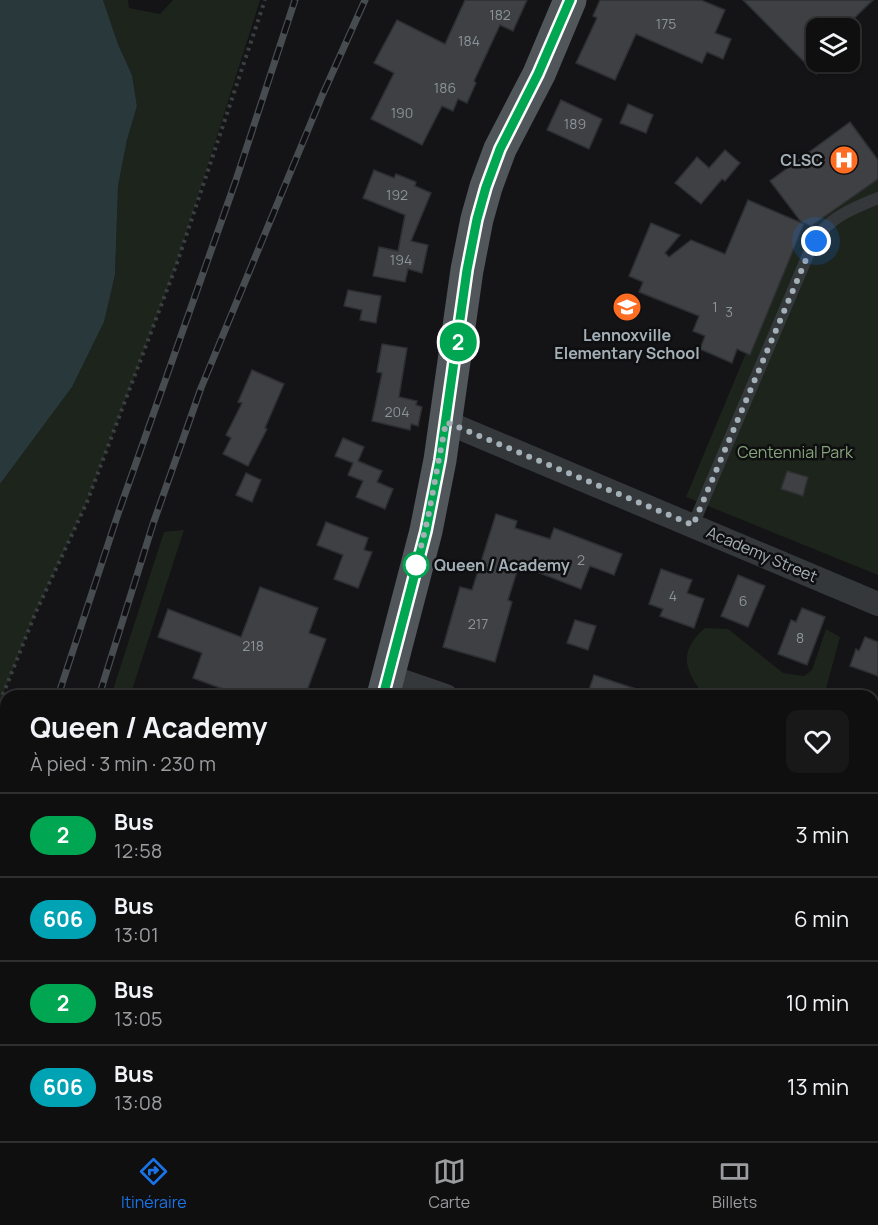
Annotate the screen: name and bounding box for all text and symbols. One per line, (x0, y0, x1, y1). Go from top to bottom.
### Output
house number: 182 (489, 5, 511, 24)
house number: 175 (656, 14, 676, 33)
map controls (806, 18, 860, 72)
button: layers (806, 18, 860, 72)
house number: 184 (458, 31, 480, 50)
house number: 186 (434, 78, 456, 97)
house number: 190 (391, 103, 413, 122)
house number: 189 (564, 114, 586, 133)
hospital icon: CLSC (828, 144, 860, 176)
place label: CLSC (780, 149, 823, 171)
house number: 192 (386, 185, 408, 204)
your location (801, 226, 831, 256)
house number: 194 (390, 250, 412, 269)
school or university icon: Lennoxville Elementary School (611, 291, 643, 323)
house number: 1 (712, 297, 718, 316)
house number: 3 (725, 302, 733, 321)
line badge: 2 (438, 322, 478, 362)
place label: Lennoxville Elementary School (554, 324, 700, 364)
text: 2 (452, 328, 464, 356)
house number: 204 (385, 402, 409, 421)
park label: Centennial Park (737, 441, 854, 463)
street label: Academy Street (703, 521, 821, 587)
house number: 2 (577, 550, 585, 569)
marker: Queen / Academy (403, 552, 429, 578)
place label: Queen / Academy (434, 554, 570, 576)
house number: 4 (669, 586, 677, 605)
house number: 6 (739, 591, 747, 610)
house number: 217 (468, 614, 488, 633)
house number: 8 (796, 628, 804, 647)
house number: 218 (242, 636, 264, 655)
text: Queen / Academy (30, 708, 267, 746)
button: heart (786, 710, 849, 773)
text: À pied · 3 min · 230 m (30, 750, 216, 777)
text: Bus (114, 807, 154, 837)
text: 3 min (796, 820, 849, 850)
text: 2 (57, 821, 69, 849)
text: 12:58 (114, 837, 162, 864)
text: Bus (114, 891, 154, 921)
text: 6 min (794, 904, 849, 934)
text: 606 (43, 905, 83, 933)
text: 13:01 (114, 921, 159, 948)
text: Bus (114, 975, 154, 1005)
text: 10 min (786, 988, 849, 1018)
text: 2 (57, 989, 69, 1017)
text: 13:05 (114, 1005, 163, 1032)
text: Bus (114, 1059, 154, 1089)
text: 13 min (787, 1072, 849, 1102)
text: 606 (43, 1073, 83, 1101)
text: 13:08 (114, 1089, 163, 1116)
tab: Itinéraire (121, 1155, 187, 1213)
tab: Carte (429, 1155, 470, 1213)
tab: Billets (712, 1155, 757, 1213)

